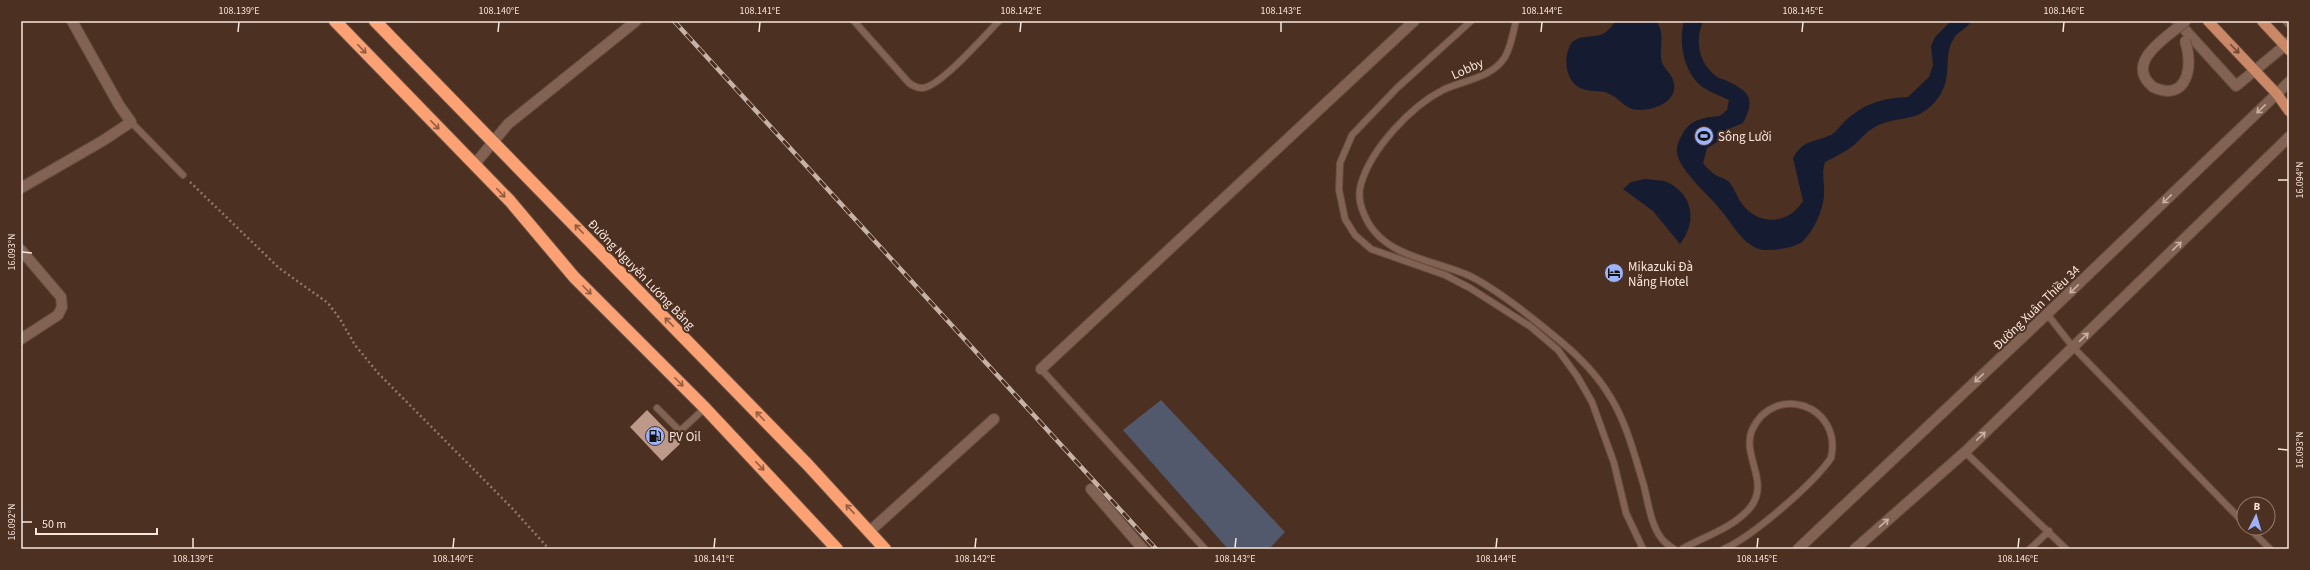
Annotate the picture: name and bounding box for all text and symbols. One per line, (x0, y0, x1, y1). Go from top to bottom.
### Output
text: 108.139°E (219, 4, 259, 18)
text: 108.140°E (479, 4, 519, 18)
text: 108.141°E (740, 4, 780, 18)
text: 108.142°E (1001, 4, 1041, 18)
text: 108.143°E (1261, 4, 1301, 18)
text: 108.144°E (1522, 4, 1562, 18)
text: 108.145°E (1783, 4, 1823, 18)
text: 108.146°E (2044, 4, 2084, 18)
one-way arrow (357, 44, 367, 54)
one-way arrow (2230, 44, 2239, 54)
street label: Lobby (1448, 54, 1486, 84)
one-way arrow (2256, 104, 2266, 114)
one-way arrow (431, 120, 440, 130)
sports icon: Sông Lười (1693, 125, 1715, 147)
place label: Sông Lười (1718, 128, 1772, 146)
text: 16.094°N (2293, 161, 2307, 199)
one-way arrow (496, 188, 506, 198)
one-way arrow (2162, 194, 2172, 204)
street label: Đường Nguyễn Lương Bằng (584, 215, 699, 334)
one-way arrow (574, 224, 583, 234)
text: 16.093°N (5, 233, 19, 271)
one-way arrow (2172, 241, 2182, 251)
place label: Mikazuki Đà Nẵng Hotel (1628, 258, 1693, 291)
street label: Đường Xuân Thiều 34 (1989, 261, 2085, 354)
hotel icon: Mikazuki Đà Nẵng Hotel (1603, 262, 1625, 284)
one-way arrow (2069, 284, 2079, 293)
one-way arrow (582, 285, 592, 295)
one-way arrow (664, 317, 674, 327)
one-way arrow (2079, 332, 2089, 342)
one-way arrow (1974, 374, 1984, 383)
one-way arrow (674, 377, 684, 387)
one-way arrow (756, 411, 765, 421)
fuel station icon: PV Oil (644, 425, 666, 447)
place label: PV Oil (669, 428, 701, 446)
text: 16.093°N (2293, 431, 2307, 469)
one-way arrow (1975, 432, 1986, 441)
one-way arrow (756, 461, 765, 471)
north arrow (2236, 496, 2276, 536)
text: B (2253, 499, 2261, 514)
text: 16.092°N (5, 503, 19, 541)
one-way arrow (846, 505, 855, 515)
scale bar (36, 510, 157, 536)
text: 50 m (42, 516, 66, 533)
one-way arrow (1878, 519, 1889, 528)
text: 108.139°E (173, 552, 213, 566)
text: 108.140°E (433, 552, 473, 566)
text: 108.141°E (694, 552, 734, 566)
text: 108.142°E (955, 552, 995, 566)
text: 108.143°E (1215, 552, 1255, 566)
text: 108.144°E (1476, 552, 1516, 566)
text: 108.145°E (1737, 552, 1777, 566)
text: 108.146°E (1998, 552, 2038, 566)

